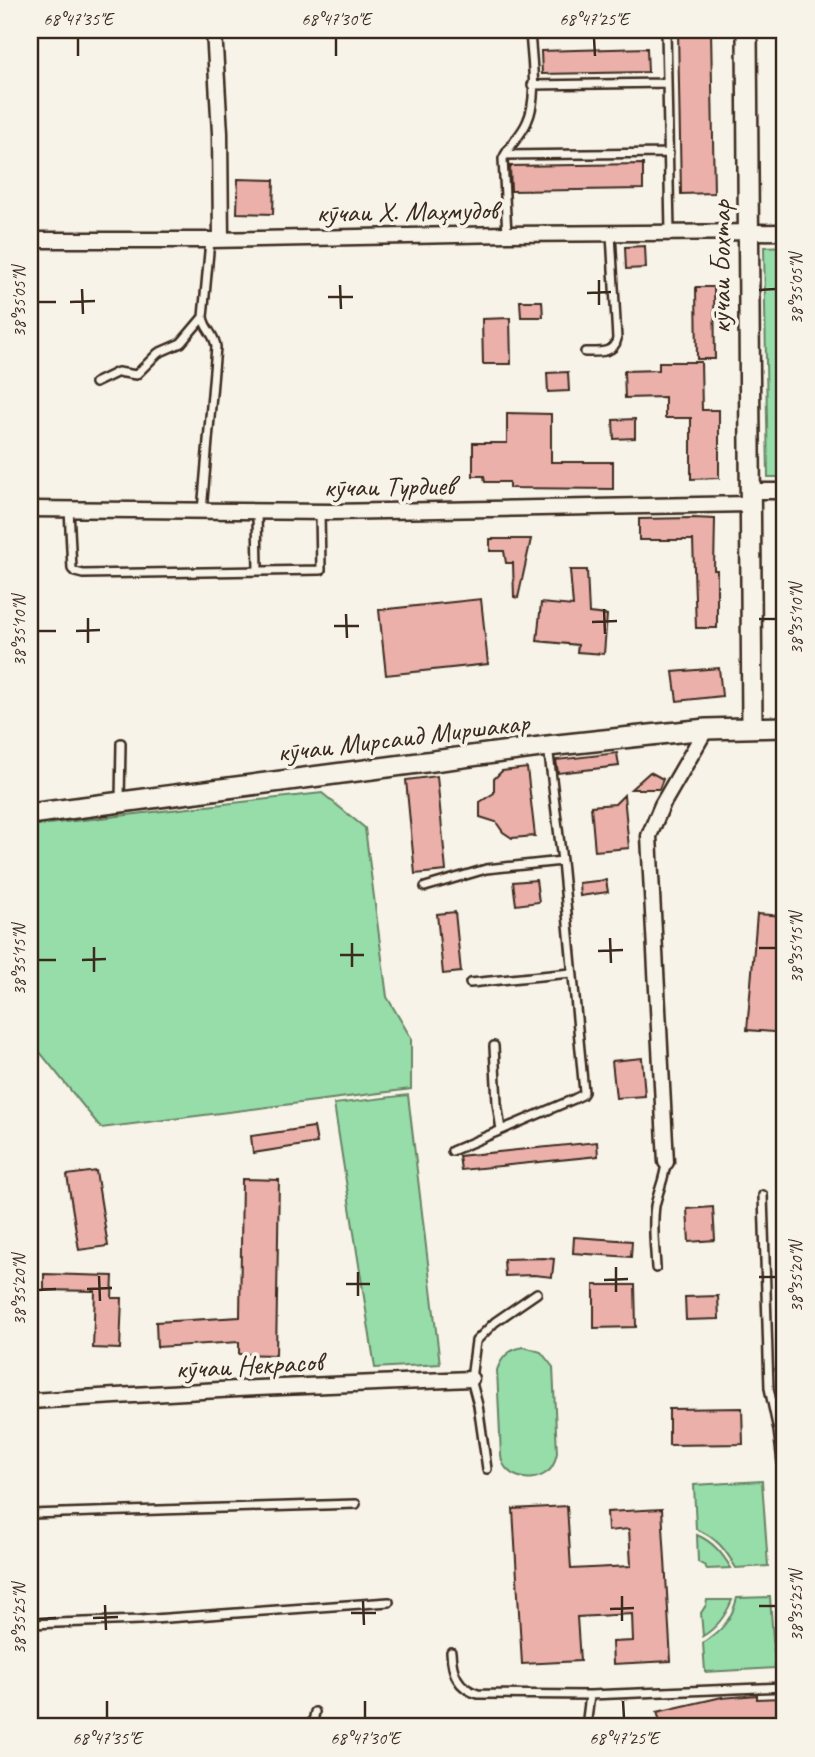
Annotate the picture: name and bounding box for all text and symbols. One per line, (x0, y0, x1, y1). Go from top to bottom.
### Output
text: 68°47'35"E (43, 8, 115, 30)
text: 68°47'30"E (301, 8, 373, 30)
text: 68°47'25"E (559, 8, 631, 30)
street label: кӯчаи Х. Маҳмудов (316, 192, 503, 230)
street label: кӯчаи Бохтар (703, 199, 738, 334)
text: 38°35'05"N (785, 250, 807, 324)
text: 38°35'05"N (8, 263, 30, 337)
street label: кӯчаи Турдиев (323, 467, 461, 505)
text: 38°35'10"N (785, 580, 807, 654)
text: 38°35'10"N (8, 592, 30, 666)
street label: кӯчаи Мирсаид Миршакар (275, 704, 532, 770)
text: 38°35'15"N (785, 909, 807, 983)
text: 38°35'15"N (8, 921, 30, 995)
text: 38°35'20"N (785, 1238, 807, 1312)
text: 38°35'20"N (8, 1251, 30, 1325)
street label: кӯчаи Некрасов (175, 1343, 328, 1386)
text: 38°35'25"N (785, 1567, 807, 1641)
text: 38°35'25"N (8, 1580, 30, 1654)
text: 68°47'35"E (72, 1727, 144, 1749)
text: 68°47'30"E (330, 1727, 402, 1749)
text: 68°47'25"E (589, 1727, 661, 1749)

